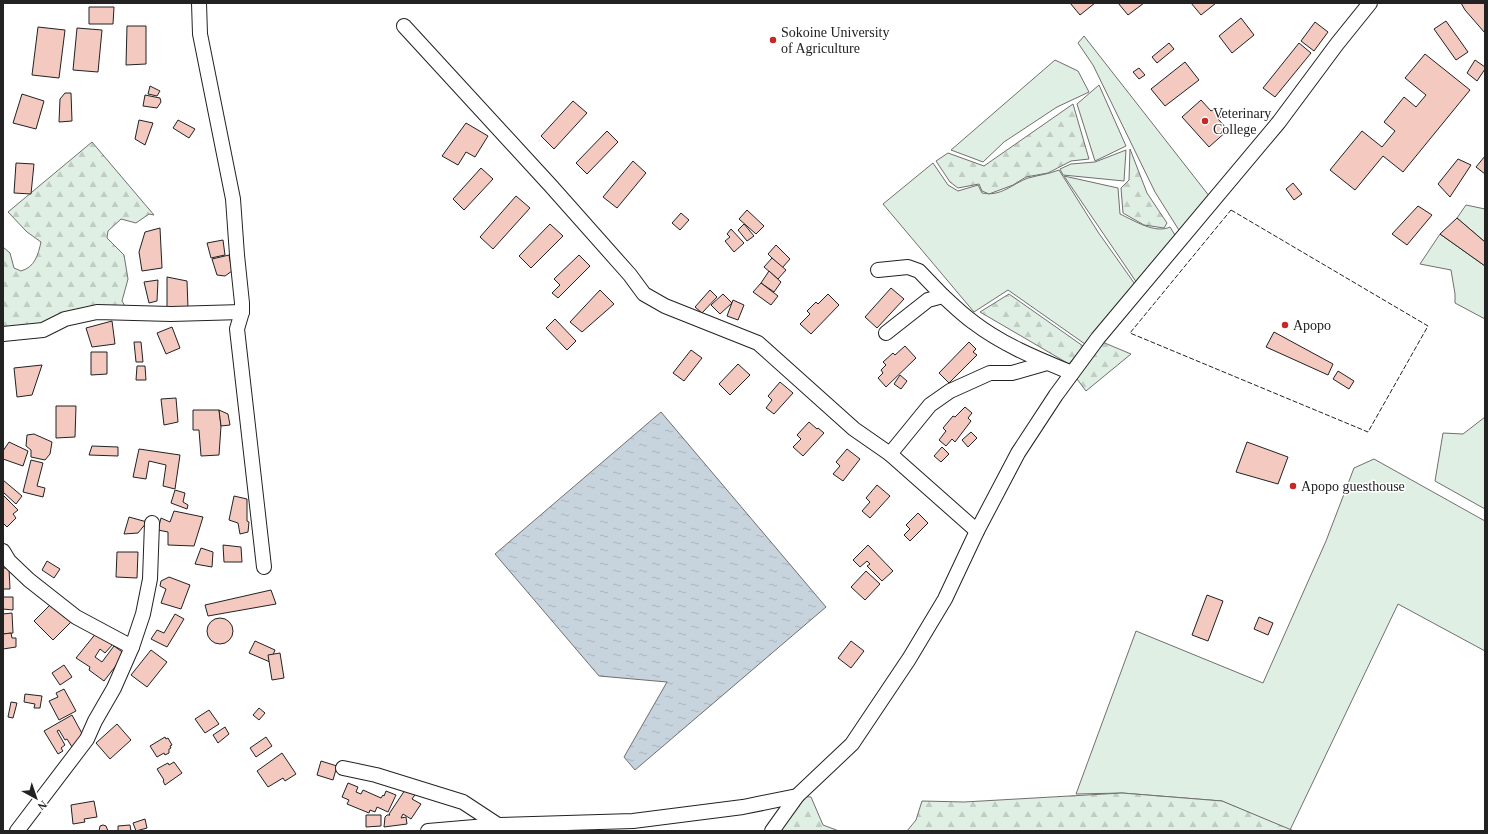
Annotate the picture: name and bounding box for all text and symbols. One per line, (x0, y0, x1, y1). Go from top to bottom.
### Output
place label: Sokoine University of Agriculture (781, 25, 890, 56)
marker: Sokoine University of Agriculture (768, 35, 778, 45)
place label: Veterinary College (1213, 106, 1271, 137)
marker: Veterinary College (1200, 116, 1210, 126)
place label: Apopo (1293, 318, 1331, 333)
marker: Apopo (1280, 320, 1290, 330)
place label: Apopo guesthouse (1301, 479, 1405, 494)
marker: Apopo guesthouse (1288, 481, 1298, 491)
north arrow (16, 778, 56, 818)
text: N (35, 799, 49, 813)

